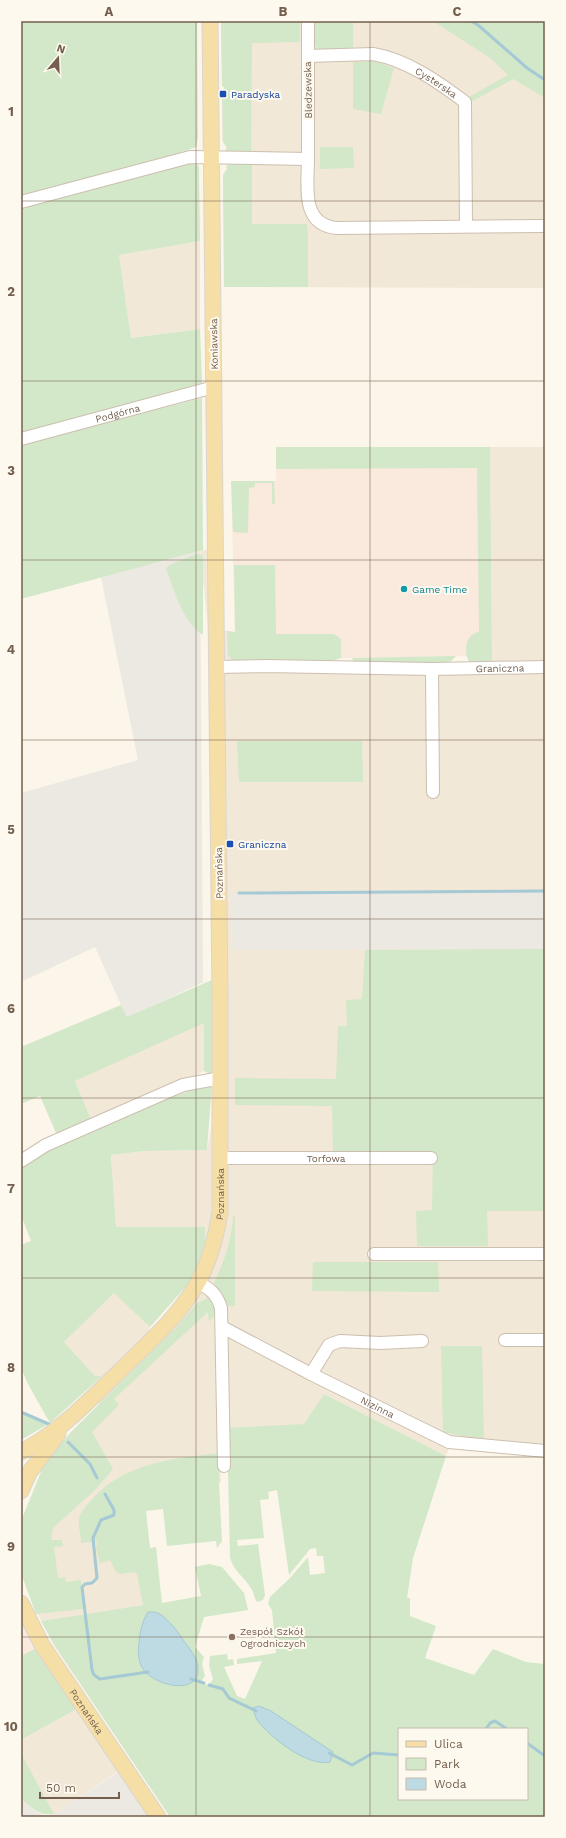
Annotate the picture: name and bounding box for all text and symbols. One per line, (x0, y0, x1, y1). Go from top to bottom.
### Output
text: A (105, 4, 114, 19)
text: B (279, 4, 288, 19)
text: C (453, 4, 462, 19)
north arrow (38, 38, 78, 78)
text: N (55, 42, 67, 56)
street label: Bledzewska (302, 61, 314, 119)
street label: Cysterska (414, 65, 460, 100)
marker: Paradyska (218, 89, 228, 99)
place label: Paradyska (231, 89, 280, 100)
text: 1 (8, 104, 14, 119)
text: 2 (7, 284, 15, 299)
street label: Koniawska (208, 318, 220, 370)
street label: Podgórna (94, 402, 141, 424)
text: 3 (7, 463, 15, 478)
marker: Game Time (399, 584, 409, 594)
place label: Game Time (412, 584, 467, 595)
text: 4 (7, 642, 16, 657)
street label: Graniczna (476, 662, 525, 674)
text: 5 (7, 822, 15, 837)
marker: Graniczna (225, 839, 235, 849)
place label: Graniczna (238, 839, 287, 850)
street label: Poznańska (213, 847, 225, 899)
text: 6 (7, 1001, 15, 1016)
street label: Torfowa (307, 1153, 346, 1164)
street label: Poznańska (213, 1168, 226, 1221)
text: 7 (7, 1181, 15, 1196)
text: 8 (7, 1360, 15, 1375)
street label: Nizinna (359, 1394, 397, 1420)
text: 9 (7, 1539, 15, 1554)
place label: Zespół Szkół Ogrodniczych (240, 1626, 306, 1649)
marker: Zespół Szkół Ogrodniczych (227, 1632, 237, 1642)
street label: Poznańska (68, 1687, 106, 1736)
text: 10 (4, 1719, 18, 1734)
legend (398, 1728, 528, 1800)
text: Ulica (434, 1737, 463, 1751)
text: Park (434, 1757, 460, 1771)
scale bar (40, 1774, 119, 1800)
text: Woda (434, 1777, 467, 1791)
text: 50 m (46, 1781, 76, 1795)

